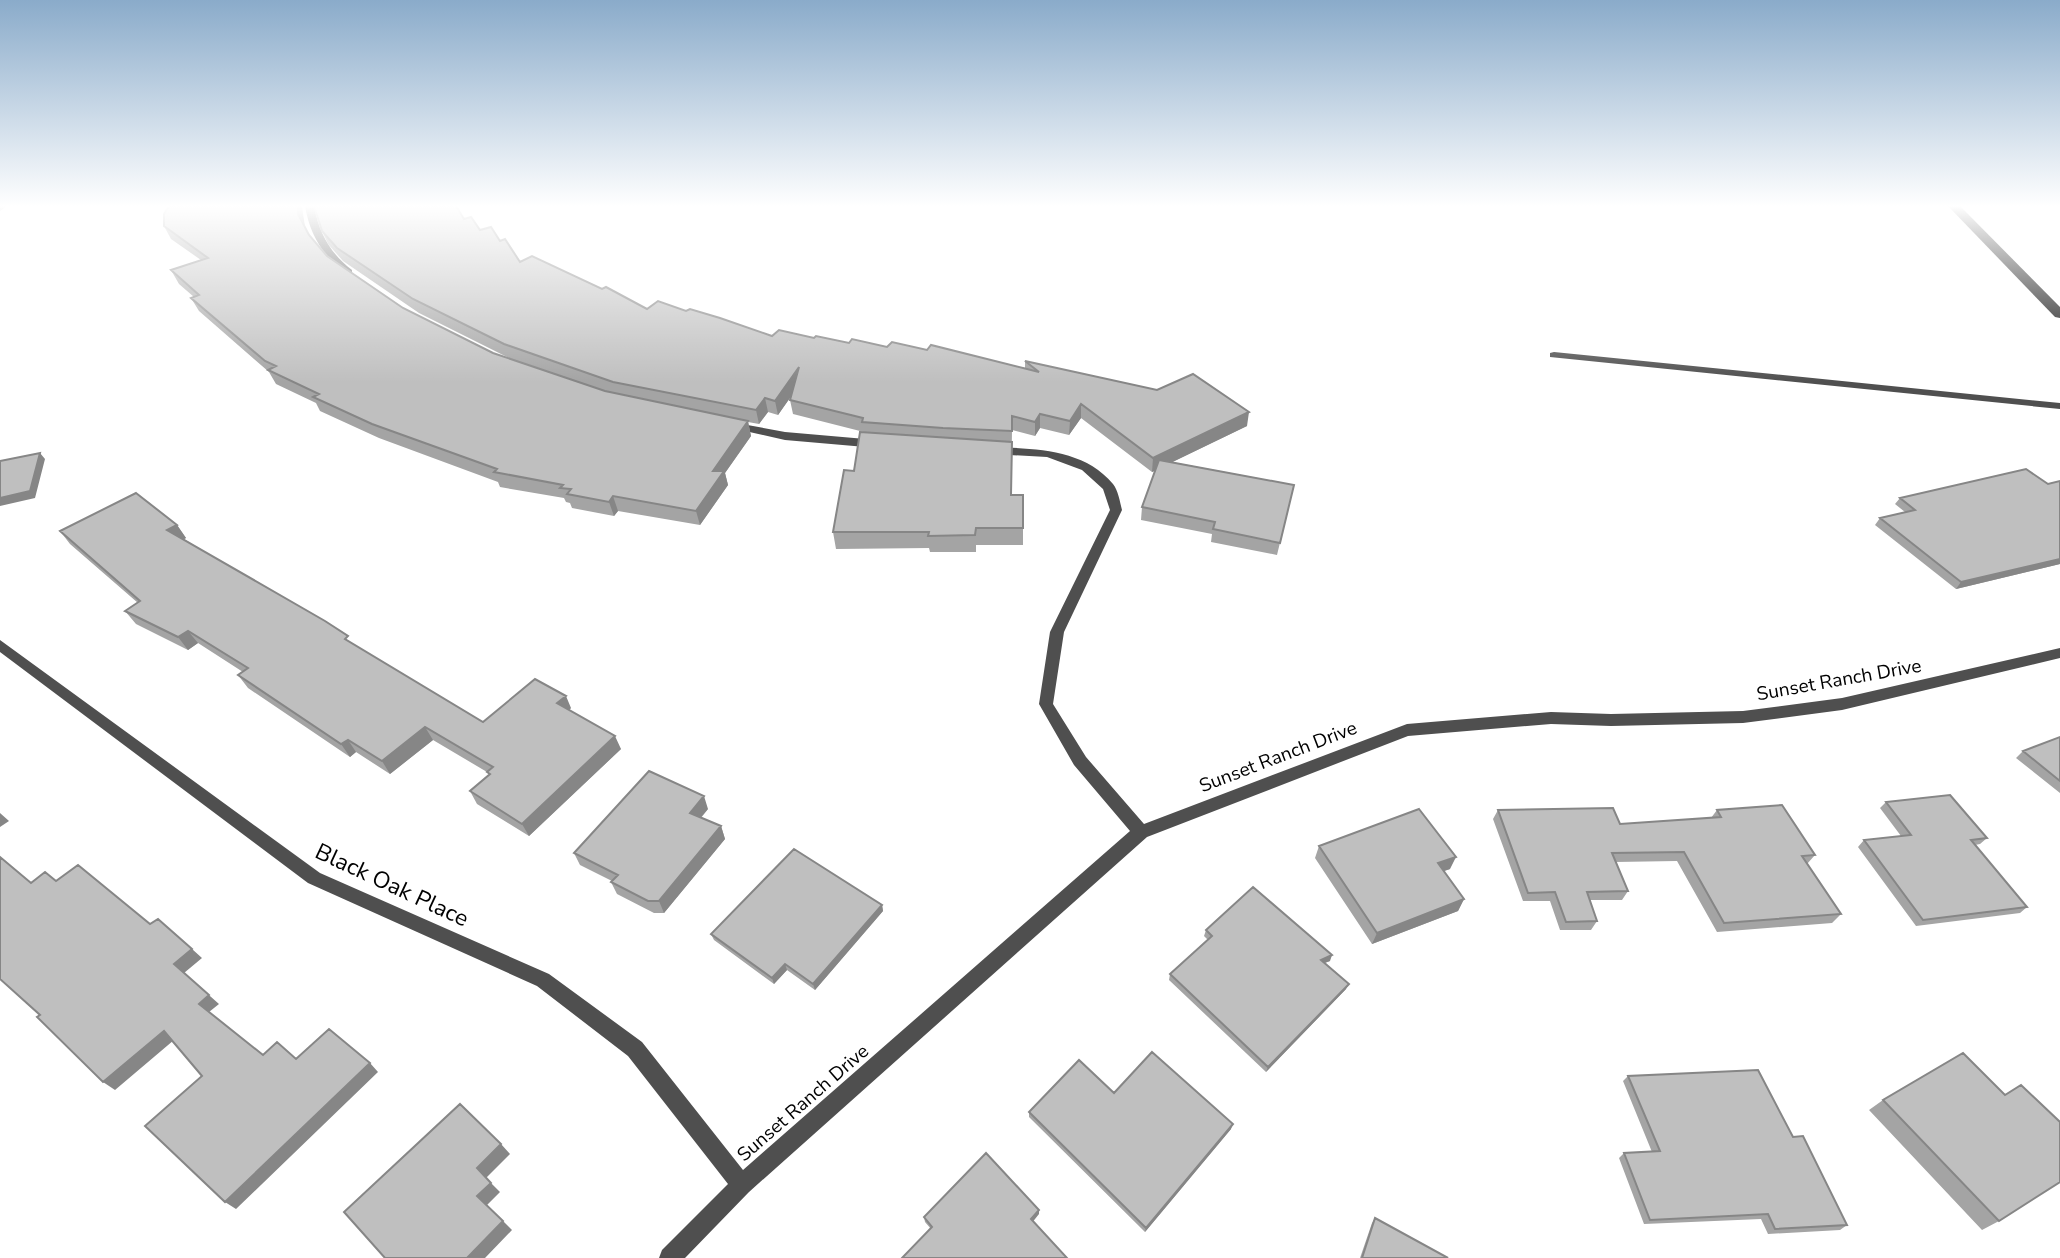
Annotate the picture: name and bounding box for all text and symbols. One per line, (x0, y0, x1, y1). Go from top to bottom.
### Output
street label: Sunset Ranch Drive (1755, 653, 1923, 707)
street label: Sunset Ranch Drive (1195, 715, 1361, 799)
street label: Black Oak Place (310, 836, 474, 934)
street label: Sunset Ranch Drive (731, 1038, 875, 1168)

